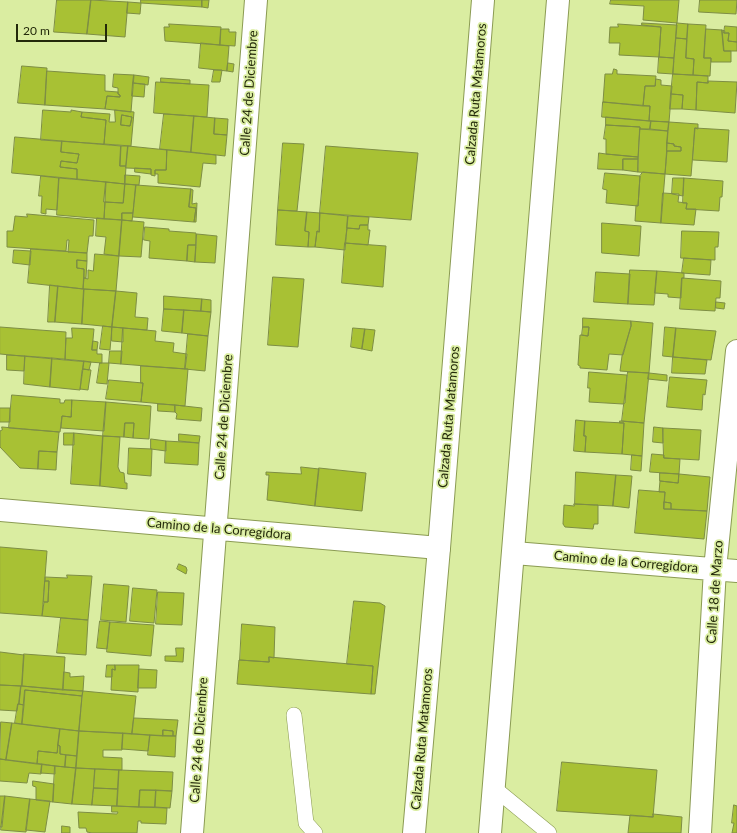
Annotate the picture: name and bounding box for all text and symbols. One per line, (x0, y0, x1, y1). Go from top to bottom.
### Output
scale bar (18, 16, 109, 42)
text: 20 m (23, 23, 50, 38)
street label: Calzada Ruta Matamoros (462, 23, 490, 165)
street label: Calle 24 de Diciembre (237, 30, 261, 156)
street label: Calzada Ruta Matamoros (435, 346, 463, 488)
street label: Calle 24 de Diciembre (212, 354, 236, 480)
street label: Camino de la Corregidora (146, 515, 292, 543)
street label: Calle 18 de Marzo (704, 540, 726, 644)
street label: Camino de la Corregidora (553, 548, 699, 576)
street label: Calzada Ruta Matamoros (408, 668, 436, 810)
street label: Calle 24 de Diciembre (187, 677, 211, 803)

